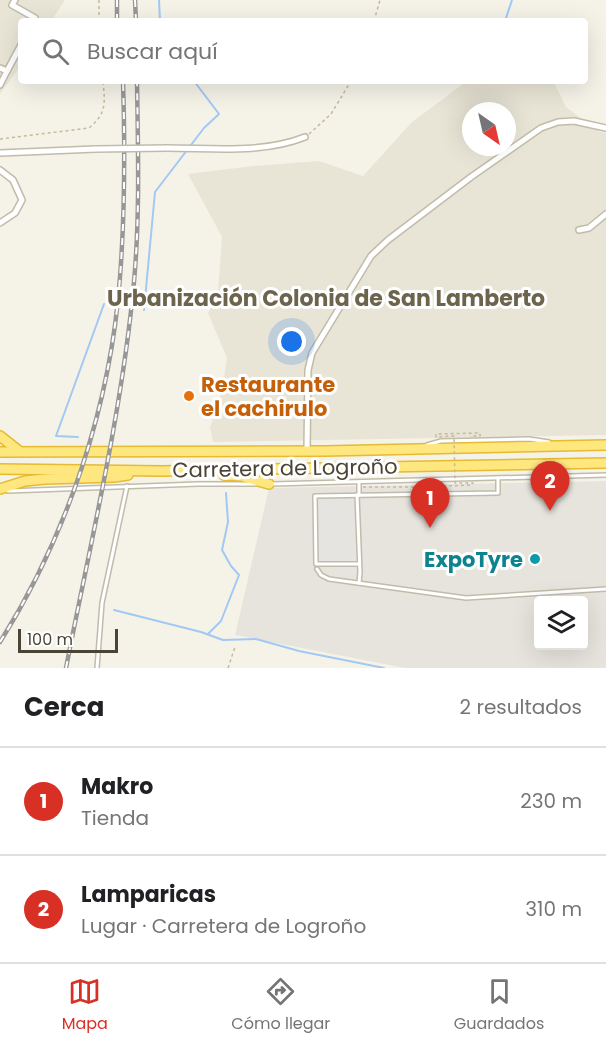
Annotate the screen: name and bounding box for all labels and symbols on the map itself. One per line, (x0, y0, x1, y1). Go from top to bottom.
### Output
north arrow (462, 102, 516, 156)
district label: Urbanización Colonia de San Lamberto (107, 283, 545, 314)
your location (277, 327, 306, 356)
place label: Restaurante el cachirulo (201, 370, 335, 423)
marker: Restaurante el cachirulo (182, 389, 196, 403)
street label: Carretera de Logroño (172, 452, 398, 484)
pin: 2 (530, 462, 570, 511)
pin: 1 (410, 478, 450, 528)
place label: ExpoTyre (424, 545, 523, 574)
marker: ExpoTyre (528, 552, 542, 566)
scale bar (18, 626, 118, 654)

